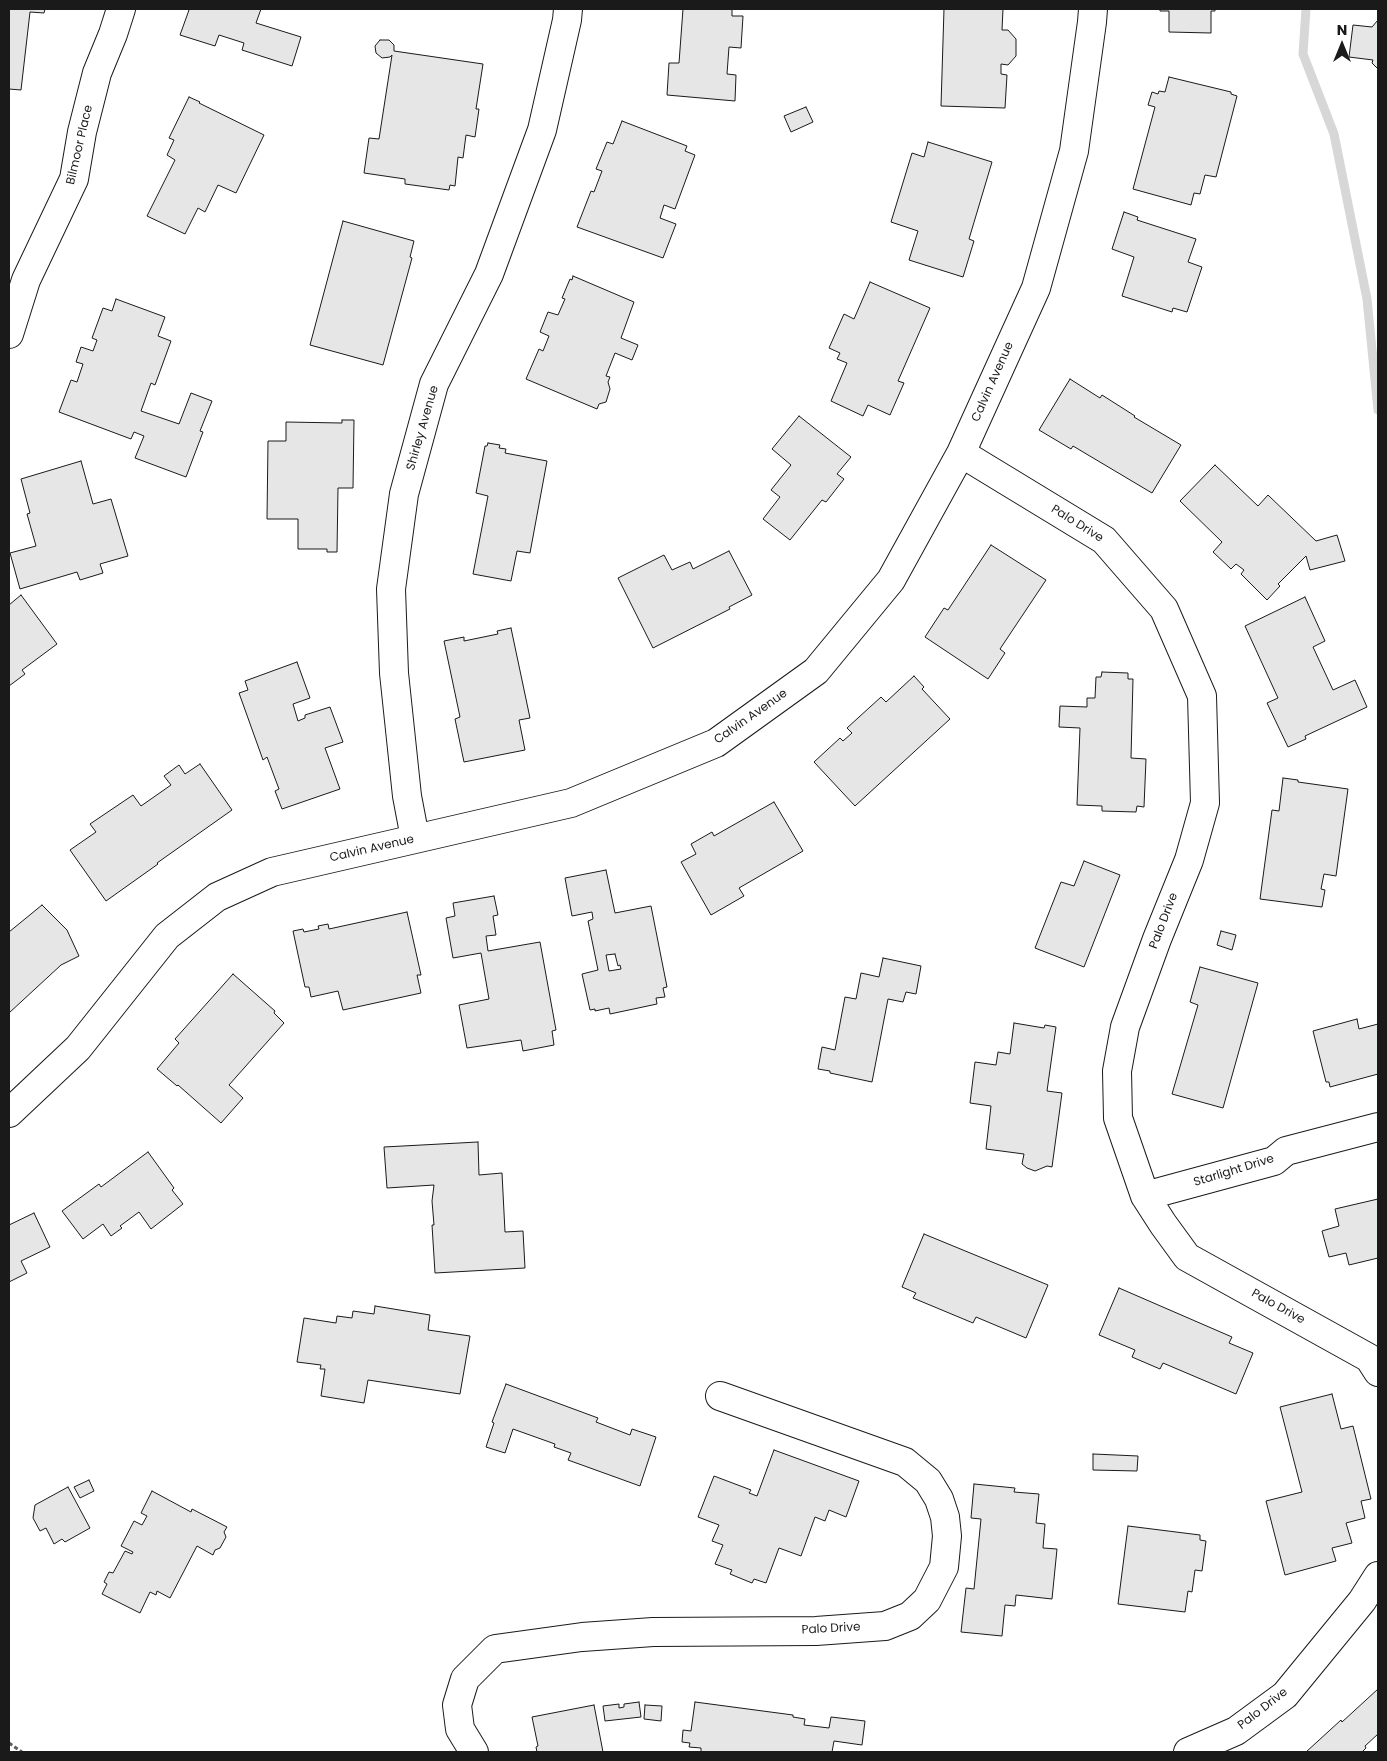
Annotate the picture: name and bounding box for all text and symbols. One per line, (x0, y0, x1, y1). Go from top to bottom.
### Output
north arrow (1317, 20, 1367, 70)
text: N (1337, 20, 1347, 40)
street label: Bilmoor Place (64, 104, 96, 186)
street label: Calvin Avenue (969, 340, 1017, 424)
street label: Shirley Avenue (404, 384, 442, 472)
street label: Palo Drive (1048, 502, 1106, 546)
street label: Calvin Avenue (712, 686, 790, 748)
street label: Calvin Avenue (329, 832, 415, 866)
street label: Palo Drive (1147, 891, 1181, 951)
street label: Starlight Drive (1192, 1152, 1276, 1190)
street label: Palo Drive (1249, 1286, 1307, 1328)
street label: Palo Drive (801, 1620, 861, 1638)
street label: Palo Drive (1235, 1685, 1291, 1733)

